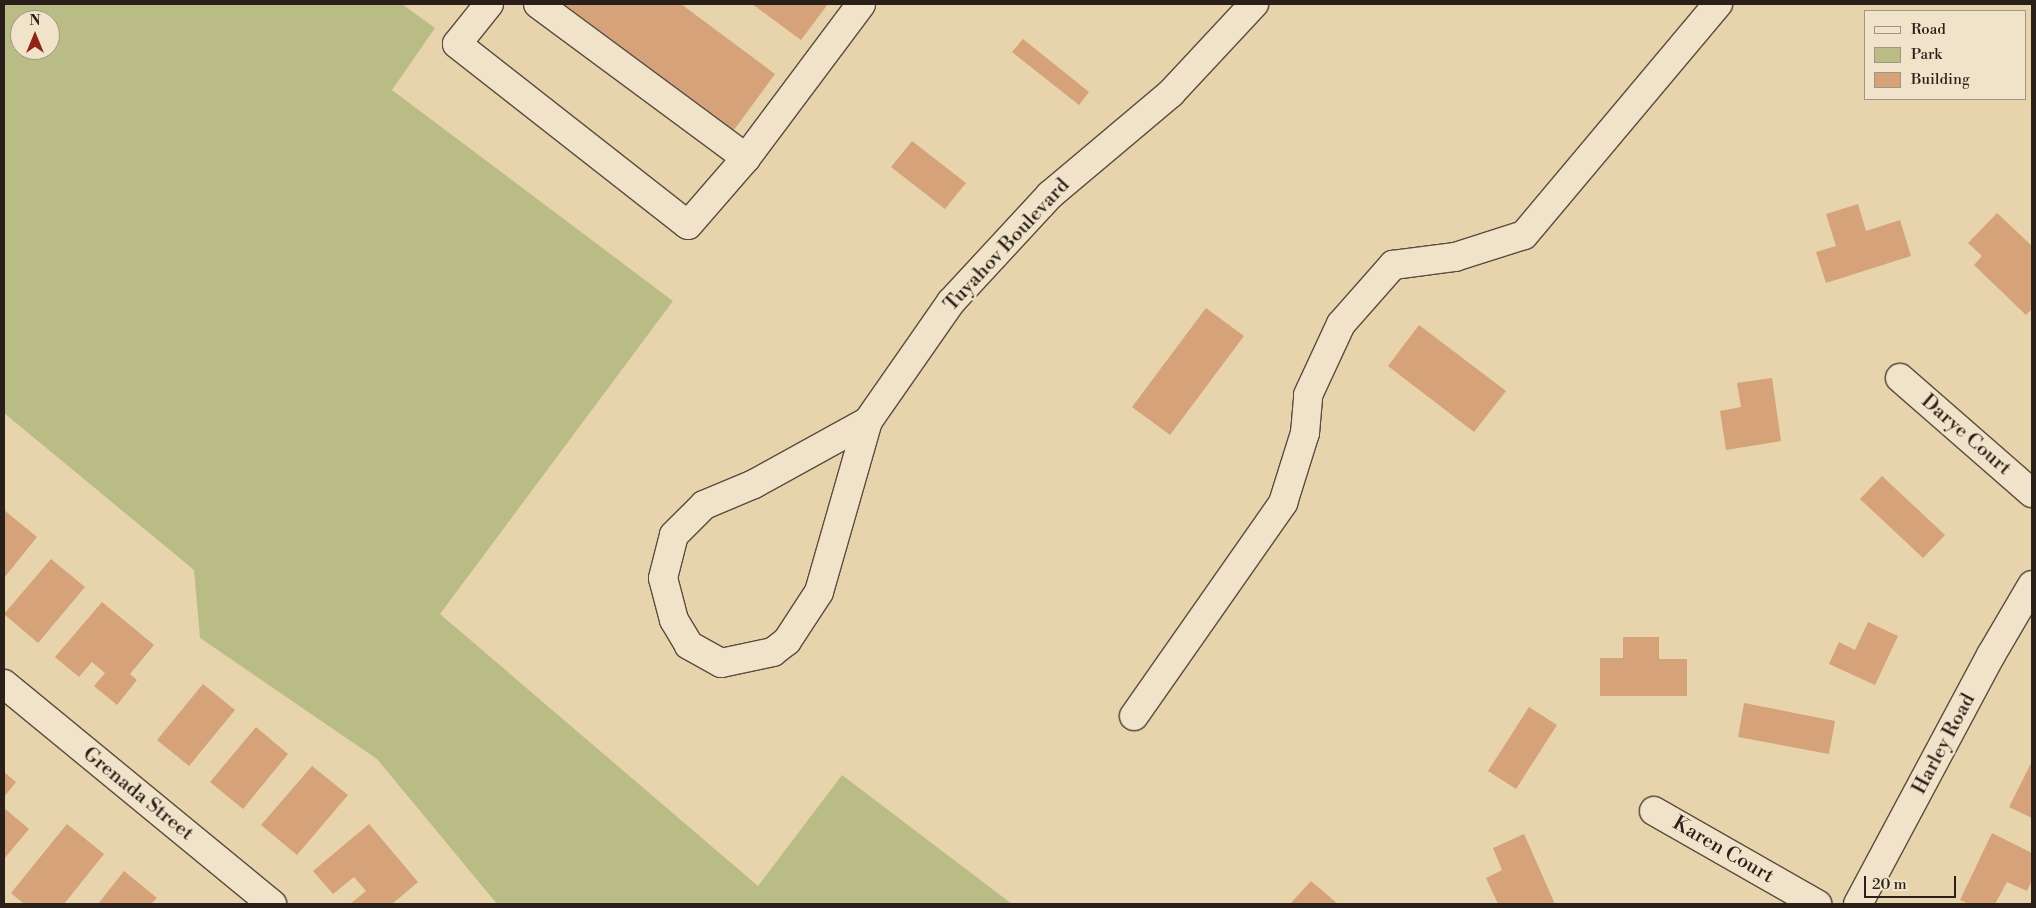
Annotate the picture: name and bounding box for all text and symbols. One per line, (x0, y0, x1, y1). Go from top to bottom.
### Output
north arrow (10, 10, 60, 60)
legend (1864, 10, 2026, 100)
text: N (29, 12, 41, 30)
text: Road (1911, 20, 1946, 39)
text: Park (1911, 45, 1942, 64)
text: Building (1911, 70, 1970, 89)
street label: Tuyahov Boulevard (939, 174, 1075, 316)
street label: Darye Court (1916, 389, 2016, 481)
street label: Harley Road (1907, 690, 1981, 798)
street label: Grenada Street (78, 742, 198, 846)
street label: Karen Court (1668, 811, 1778, 889)
scale bar (1866, 866, 1958, 898)
text: 20 m (1872, 875, 1907, 894)

